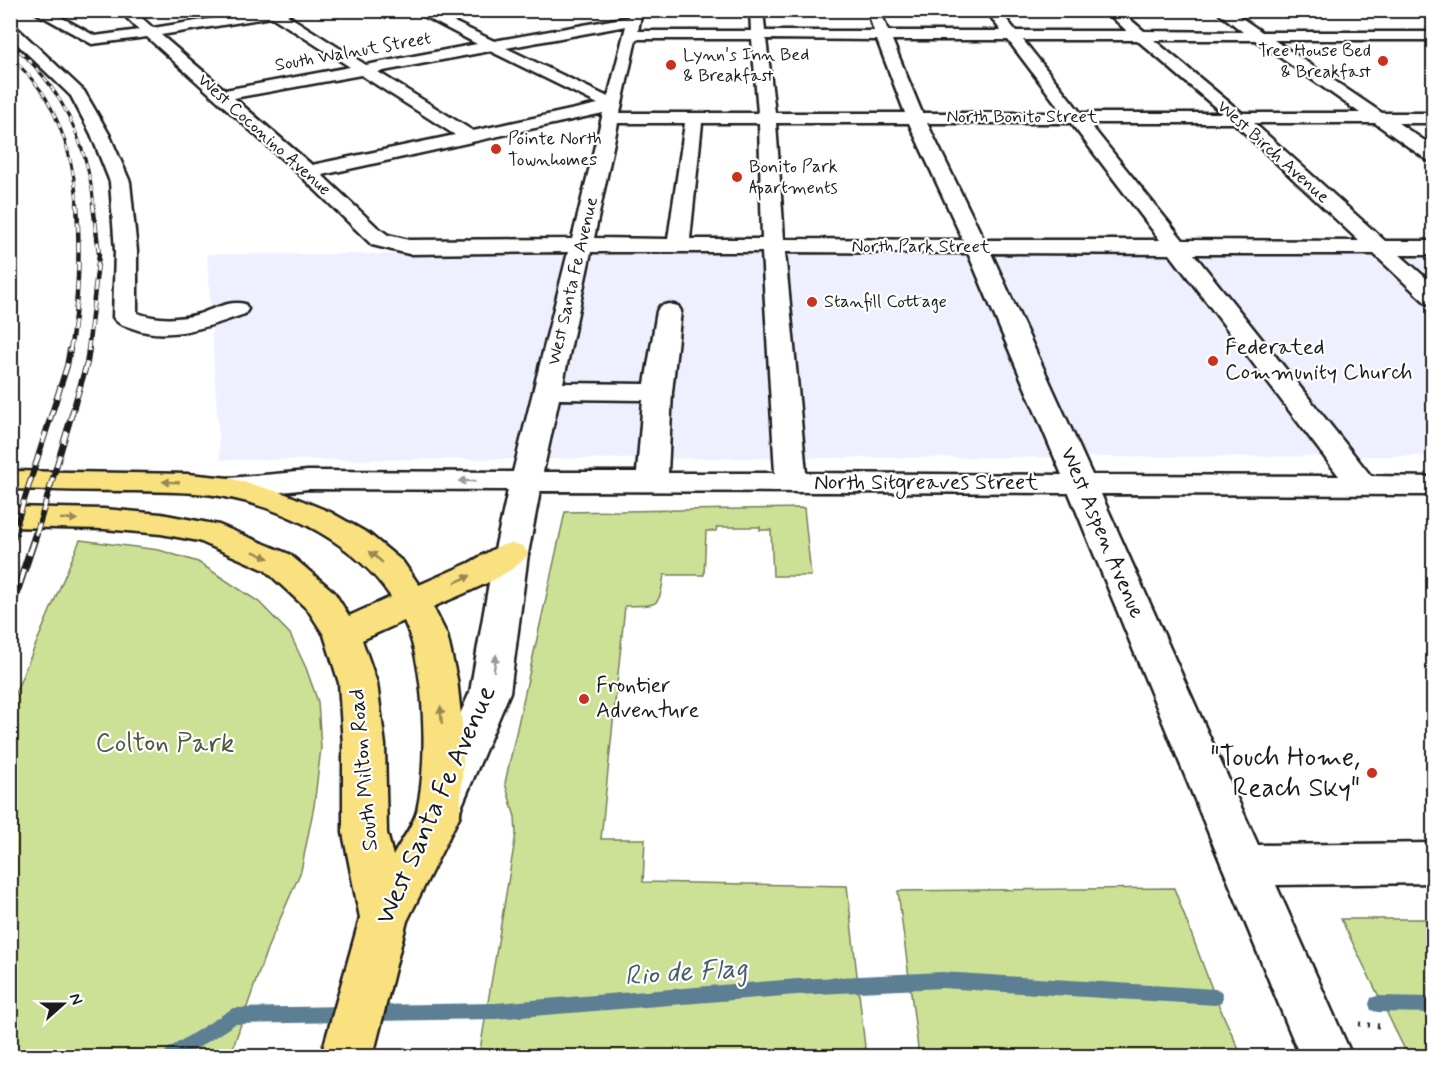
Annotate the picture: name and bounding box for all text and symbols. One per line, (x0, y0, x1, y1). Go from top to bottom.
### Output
street label: South Walnut Street (273, 26, 433, 78)
place label: Tree House Bed & Breakfast (1258, 39, 1372, 84)
place label: Lynn's Inn Bed & Breakfast (683, 43, 809, 88)
marker: Tree House Bed & Breakfast (1376, 54, 1390, 68)
marker: Lynn's Inn Bed & Breakfast (664, 58, 678, 72)
street label: West Coconino Avenue (192, 69, 336, 201)
street label: West Birch Avenue (1212, 95, 1334, 209)
street label: North Bonito Street (947, 105, 1098, 129)
place label: Pointe North Townhomes (508, 127, 602, 172)
marker: Pointe North Townhomes (489, 142, 503, 156)
place label: Bonito Park Apartments (749, 155, 838, 201)
marker: Bonito Park Apartments (730, 170, 744, 184)
street label: West Santa Fe Avenue (542, 194, 604, 368)
street label: North Park Street (852, 235, 991, 259)
place label: Stanfill Cottage (824, 290, 947, 314)
marker: Stanfill Cottage (805, 295, 819, 309)
place label: Federated Community Church (1225, 334, 1413, 387)
marker: Federated Community Church (1206, 354, 1220, 368)
street label: West Aspen Avenue (1053, 443, 1151, 623)
street label: North Sitgreaves Street (814, 469, 1038, 500)
one-way arrow (458, 476, 477, 486)
one-way arrow (162, 477, 181, 486)
one-way arrow (59, 514, 78, 523)
one-way arrow (253, 550, 271, 560)
one-way arrow (368, 551, 384, 564)
one-way arrow (454, 574, 472, 584)
one-way arrow (490, 653, 499, 672)
place label: Frontier Adventure (596, 672, 700, 725)
street label: West Santa Fe Avenue (368, 680, 504, 930)
street label: South Milton Road (343, 688, 385, 852)
marker: Frontier Adventure (577, 692, 591, 706)
one-way arrow (436, 705, 446, 724)
park label: Colton Park (95, 726, 235, 761)
place label: "Touch Home, Reach Sky" (1210, 740, 1360, 806)
marker: "Touch Home, Reach Sky" (1365, 766, 1379, 780)
water label: Rio de Flag (623, 950, 750, 996)
north arrow (33, 974, 93, 1034)
text: N (64, 990, 87, 1008)

